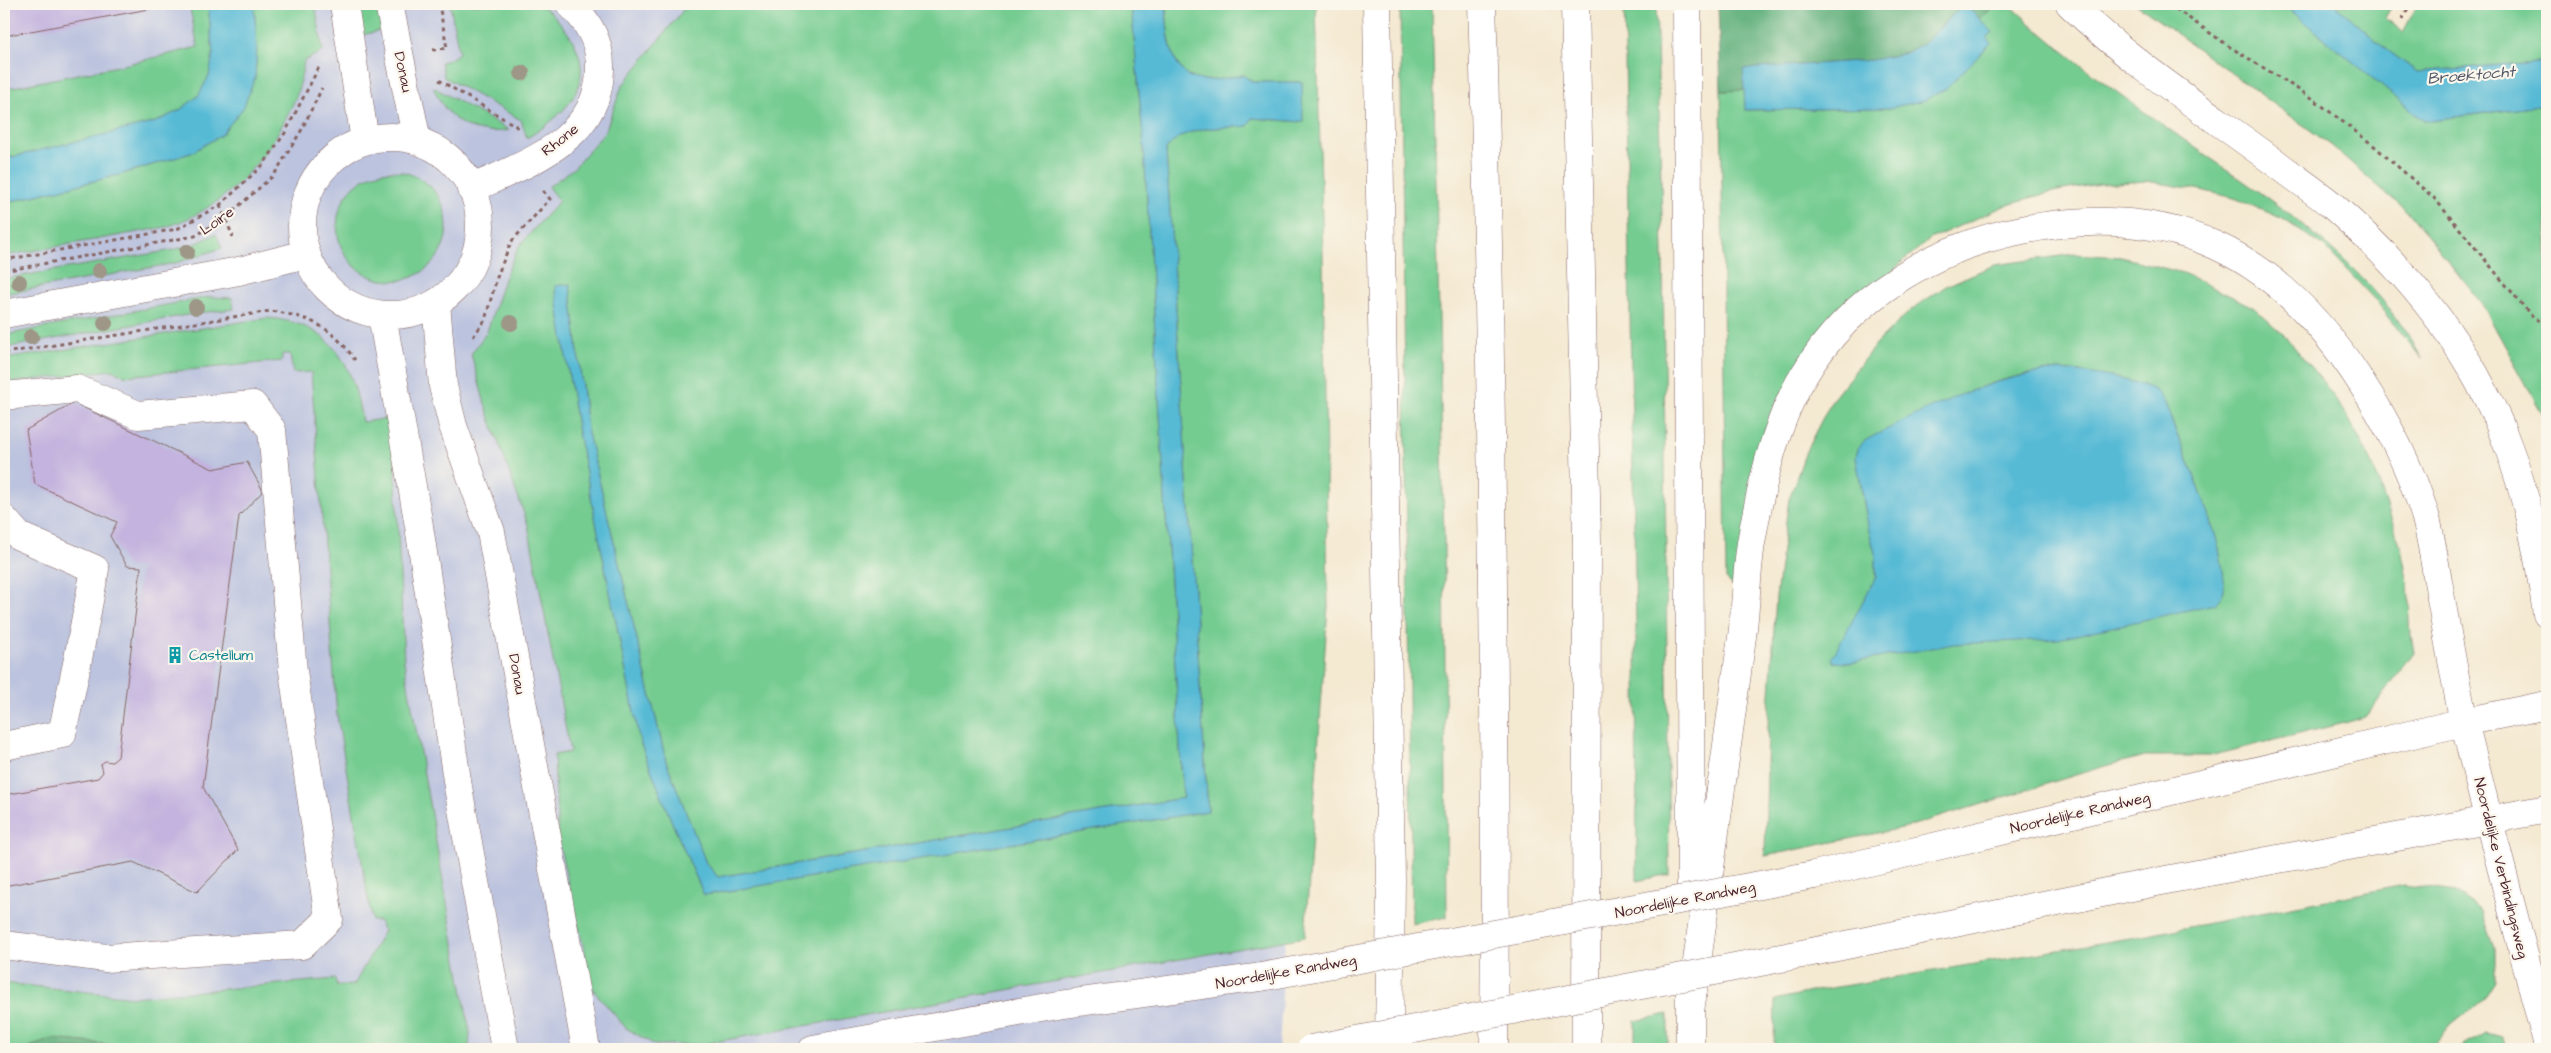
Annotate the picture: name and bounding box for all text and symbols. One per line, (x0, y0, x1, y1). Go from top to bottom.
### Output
street label: Donau (388, 50, 418, 95)
water label: Broektocht (2426, 60, 2517, 90)
street label: Rhone (537, 119, 583, 161)
street label: Loire (196, 202, 238, 240)
building icon: Castellum (165, 645, 185, 665)
place label: Castellum (189, 645, 253, 666)
street label: Donau (503, 652, 531, 696)
street label: Noordelijke Verbindingsweg (2467, 775, 2534, 961)
street label: Noordelijke Randweg (2008, 787, 2152, 840)
street label: Noordelijke Randweg (1613, 876, 1757, 925)
street label: Noordelijke Randweg (1214, 949, 1358, 996)

